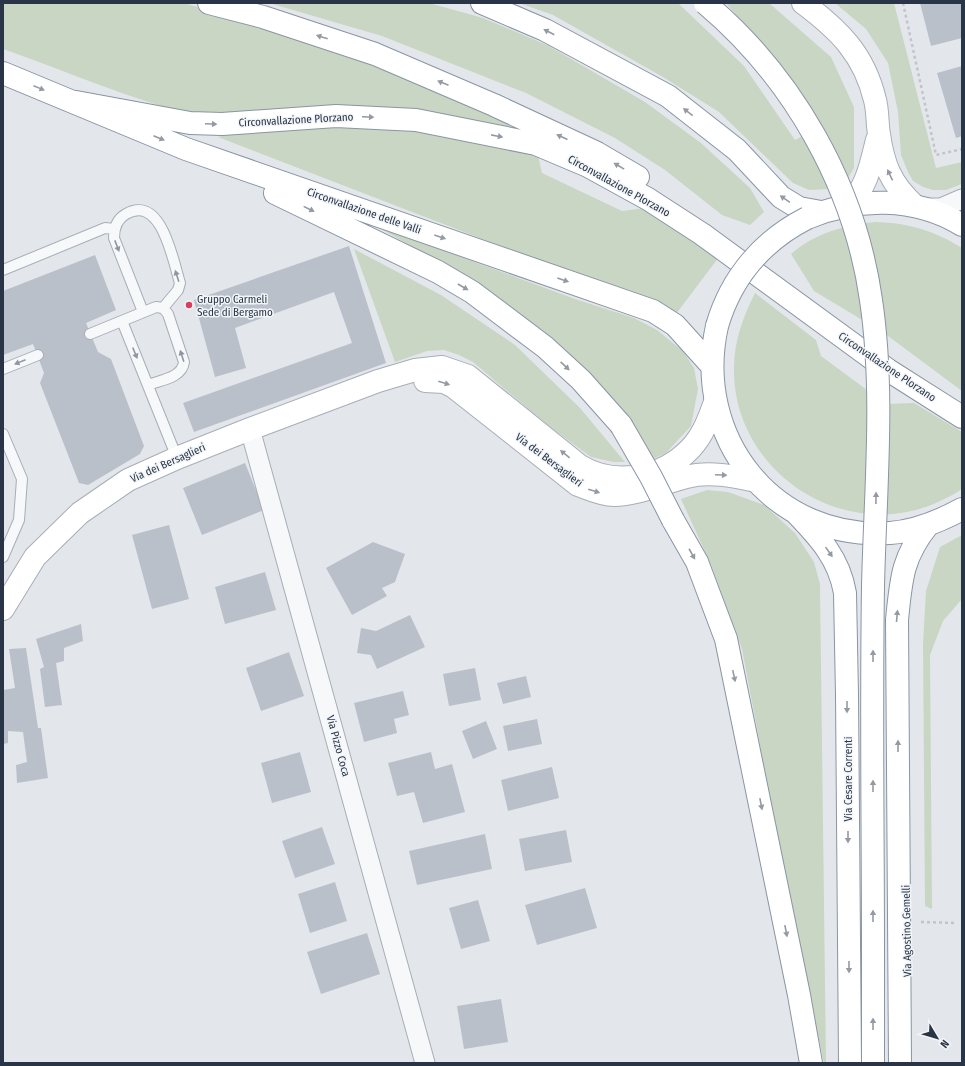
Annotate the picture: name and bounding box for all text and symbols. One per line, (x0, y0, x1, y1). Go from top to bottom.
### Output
one-way arrow (543, 29, 555, 35)
one-way arrow (316, 33, 328, 39)
one-way arrow (437, 80, 449, 86)
one-way arrow (34, 85, 46, 91)
one-way arrow (683, 108, 694, 116)
street label: Circonvallazione Plorzano (238, 110, 354, 130)
one-way arrow (362, 114, 374, 121)
one-way arrow (205, 121, 218, 127)
one-way arrow (491, 133, 503, 139)
one-way arrow (556, 133, 568, 140)
one-way arrow (154, 135, 165, 141)
street label: Circonvallazione Plorzano (566, 152, 673, 220)
one-way arrow (614, 162, 624, 170)
one-way arrow (887, 169, 893, 181)
street label: Circonvallazione delle Valli (305, 185, 423, 237)
one-way arrow (779, 195, 790, 203)
one-way arrow (303, 206, 315, 212)
one-way arrow (434, 234, 446, 240)
one-way arrow (115, 240, 121, 252)
one-way arrow (174, 269, 180, 281)
one-way arrow (557, 277, 569, 283)
one-way arrow (457, 283, 468, 290)
place label: Gruppo Carmeli Sede di Bergamo (197, 293, 273, 319)
marker: Gruppo Carmeli Sede di Bergamo (184, 300, 194, 310)
street label: Circonvallazione Plorzano (836, 329, 938, 405)
one-way arrow (132, 348, 138, 360)
one-way arrow (178, 349, 184, 361)
one-way arrow (15, 359, 26, 365)
one-way arrow (560, 361, 570, 371)
one-way arrow (439, 380, 451, 386)
street label: Via dei Bersaglieri (513, 430, 585, 490)
street label: Via dei Bersaglieri (128, 441, 208, 485)
one-way arrow (560, 449, 571, 458)
one-way arrow (715, 472, 728, 478)
one-way arrow (589, 488, 601, 494)
one-way arrow (873, 491, 879, 504)
one-way arrow (825, 547, 833, 558)
one-way arrow (689, 548, 695, 560)
one-way arrow (894, 610, 901, 622)
one-way arrow (870, 649, 876, 662)
one-way arrow (731, 670, 737, 682)
one-way arrow (844, 701, 851, 713)
street label: Via Pizzo Coca (324, 714, 352, 778)
street label: Via Cesare Correnti (842, 736, 855, 821)
one-way arrow (895, 739, 901, 752)
one-way arrow (870, 779, 876, 792)
one-way arrow (758, 797, 764, 810)
one-way arrow (845, 831, 851, 844)
street label: Via Agostino Gemelli (900, 884, 914, 977)
one-way arrow (870, 909, 876, 922)
one-way arrow (784, 925, 790, 937)
one-way arrow (846, 961, 852, 974)
one-way arrow (870, 1017, 876, 1030)
north arrow (917, 1018, 957, 1058)
text: N (937, 1037, 952, 1050)

